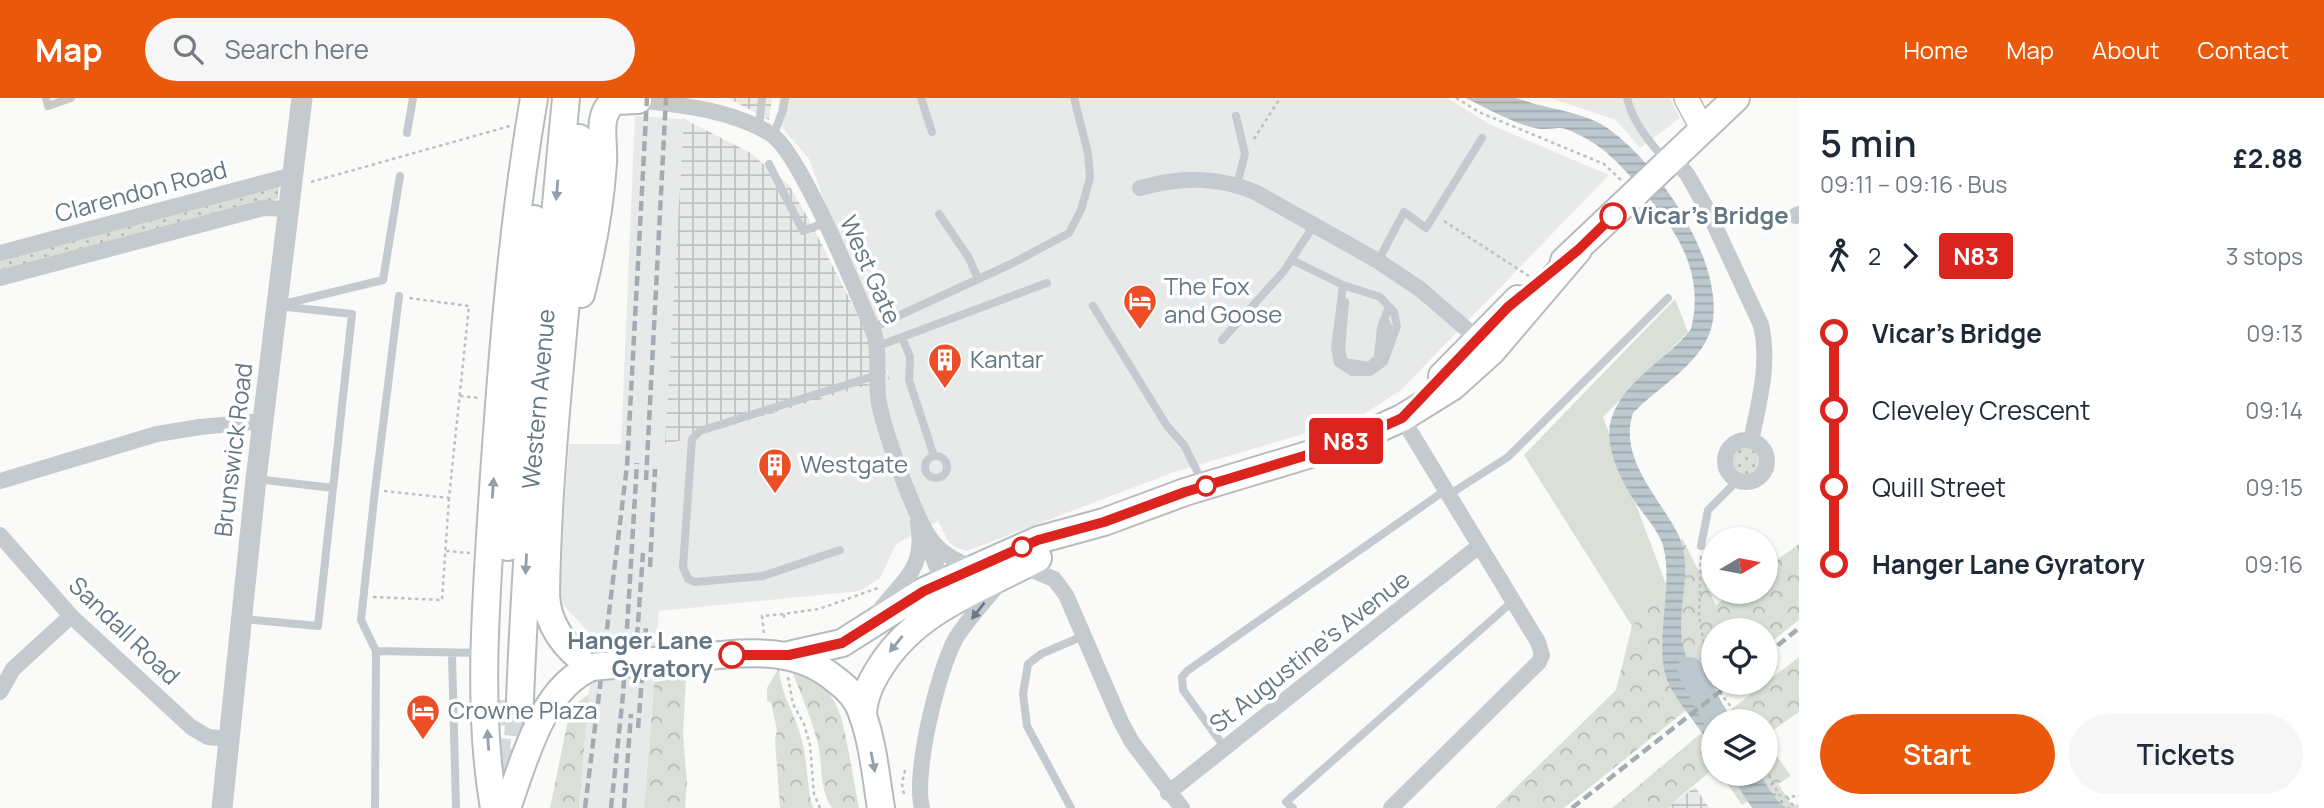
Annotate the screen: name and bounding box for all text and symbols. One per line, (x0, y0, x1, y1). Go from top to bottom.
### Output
search box (145, 18, 635, 81)
text: Map (35, 27, 103, 72)
icon: search (169, 30, 207, 68)
text: Search here (225, 31, 369, 67)
text: Home (1903, 33, 1968, 66)
text: Map (2006, 33, 2054, 66)
text: About (2092, 33, 2160, 66)
text: Contact (2198, 33, 2289, 66)
text: 5 min (1820, 116, 1917, 168)
text: £2.88 (2233, 140, 2303, 176)
street label: Clarendon Road (51, 152, 230, 229)
text: 09:11 – 09:16 · Bus (1820, 168, 2007, 200)
one-way arrow (551, 180, 562, 202)
place label: Vicar's Bridge (1632, 198, 1789, 231)
marker: Vicar's Bridge (1600, 203, 1626, 229)
street label: West Gate (833, 210, 910, 329)
icon: walk (1820, 237, 1858, 275)
icon: forward (1891, 237, 1929, 275)
text: N83 (1953, 239, 1999, 272)
text: 2 (1868, 240, 1881, 272)
text: 3 stops (2226, 240, 2303, 272)
place label: The Fox and Goose (1164, 269, 1282, 330)
hotel icon: The Fox and Goose (1121, 282, 1159, 331)
street label: Western Avenue (513, 307, 562, 490)
text: Vicar's Bridge (1872, 315, 2042, 351)
text: 09:13 (2246, 317, 2303, 349)
building icon: Kantar (926, 341, 964, 390)
place label: Kantar (970, 342, 1044, 375)
street label: Brunswick Road (205, 361, 260, 539)
text: Cleveley Crescent (1872, 392, 2090, 428)
text: 09:14 (2245, 394, 2303, 426)
line badge: N83 (1306, 418, 1386, 464)
text: N83 (1323, 424, 1369, 457)
building icon: Westgate (756, 446, 794, 495)
place label: Westgate (800, 447, 908, 480)
text: Quill Street (1872, 469, 2006, 505)
text: 09:15 (2246, 471, 2303, 503)
unlabelled marker (1196, 476, 1216, 496)
one-way arrow (488, 477, 499, 499)
north arrow (1701, 527, 1778, 604)
map controls (1701, 527, 1778, 786)
unlabelled marker (1012, 537, 1032, 557)
text: Hanger Lane Gyratory (1872, 546, 2145, 582)
text: 09:16 (2245, 548, 2303, 580)
one-way arrow (520, 553, 531, 575)
street label: St Augustine's Avenue (1202, 562, 1416, 740)
street label: Sandall Road (62, 568, 188, 691)
one-way arrow (970, 602, 985, 620)
button: locate (1701, 618, 1778, 695)
place label: Hanger Lane Gyratory (567, 623, 714, 684)
one-way arrow (889, 635, 904, 653)
marker: Hanger Lane Gyratory (719, 642, 745, 668)
hotel icon: Crowne Plaza (404, 692, 442, 741)
place label: Crowne Plaza (448, 693, 597, 726)
button: layers (1701, 709, 1778, 786)
button: Start (1820, 714, 2055, 794)
button: Tickets (2069, 714, 2303, 794)
one-way arrow (482, 729, 493, 751)
one-way arrow (868, 751, 879, 773)

